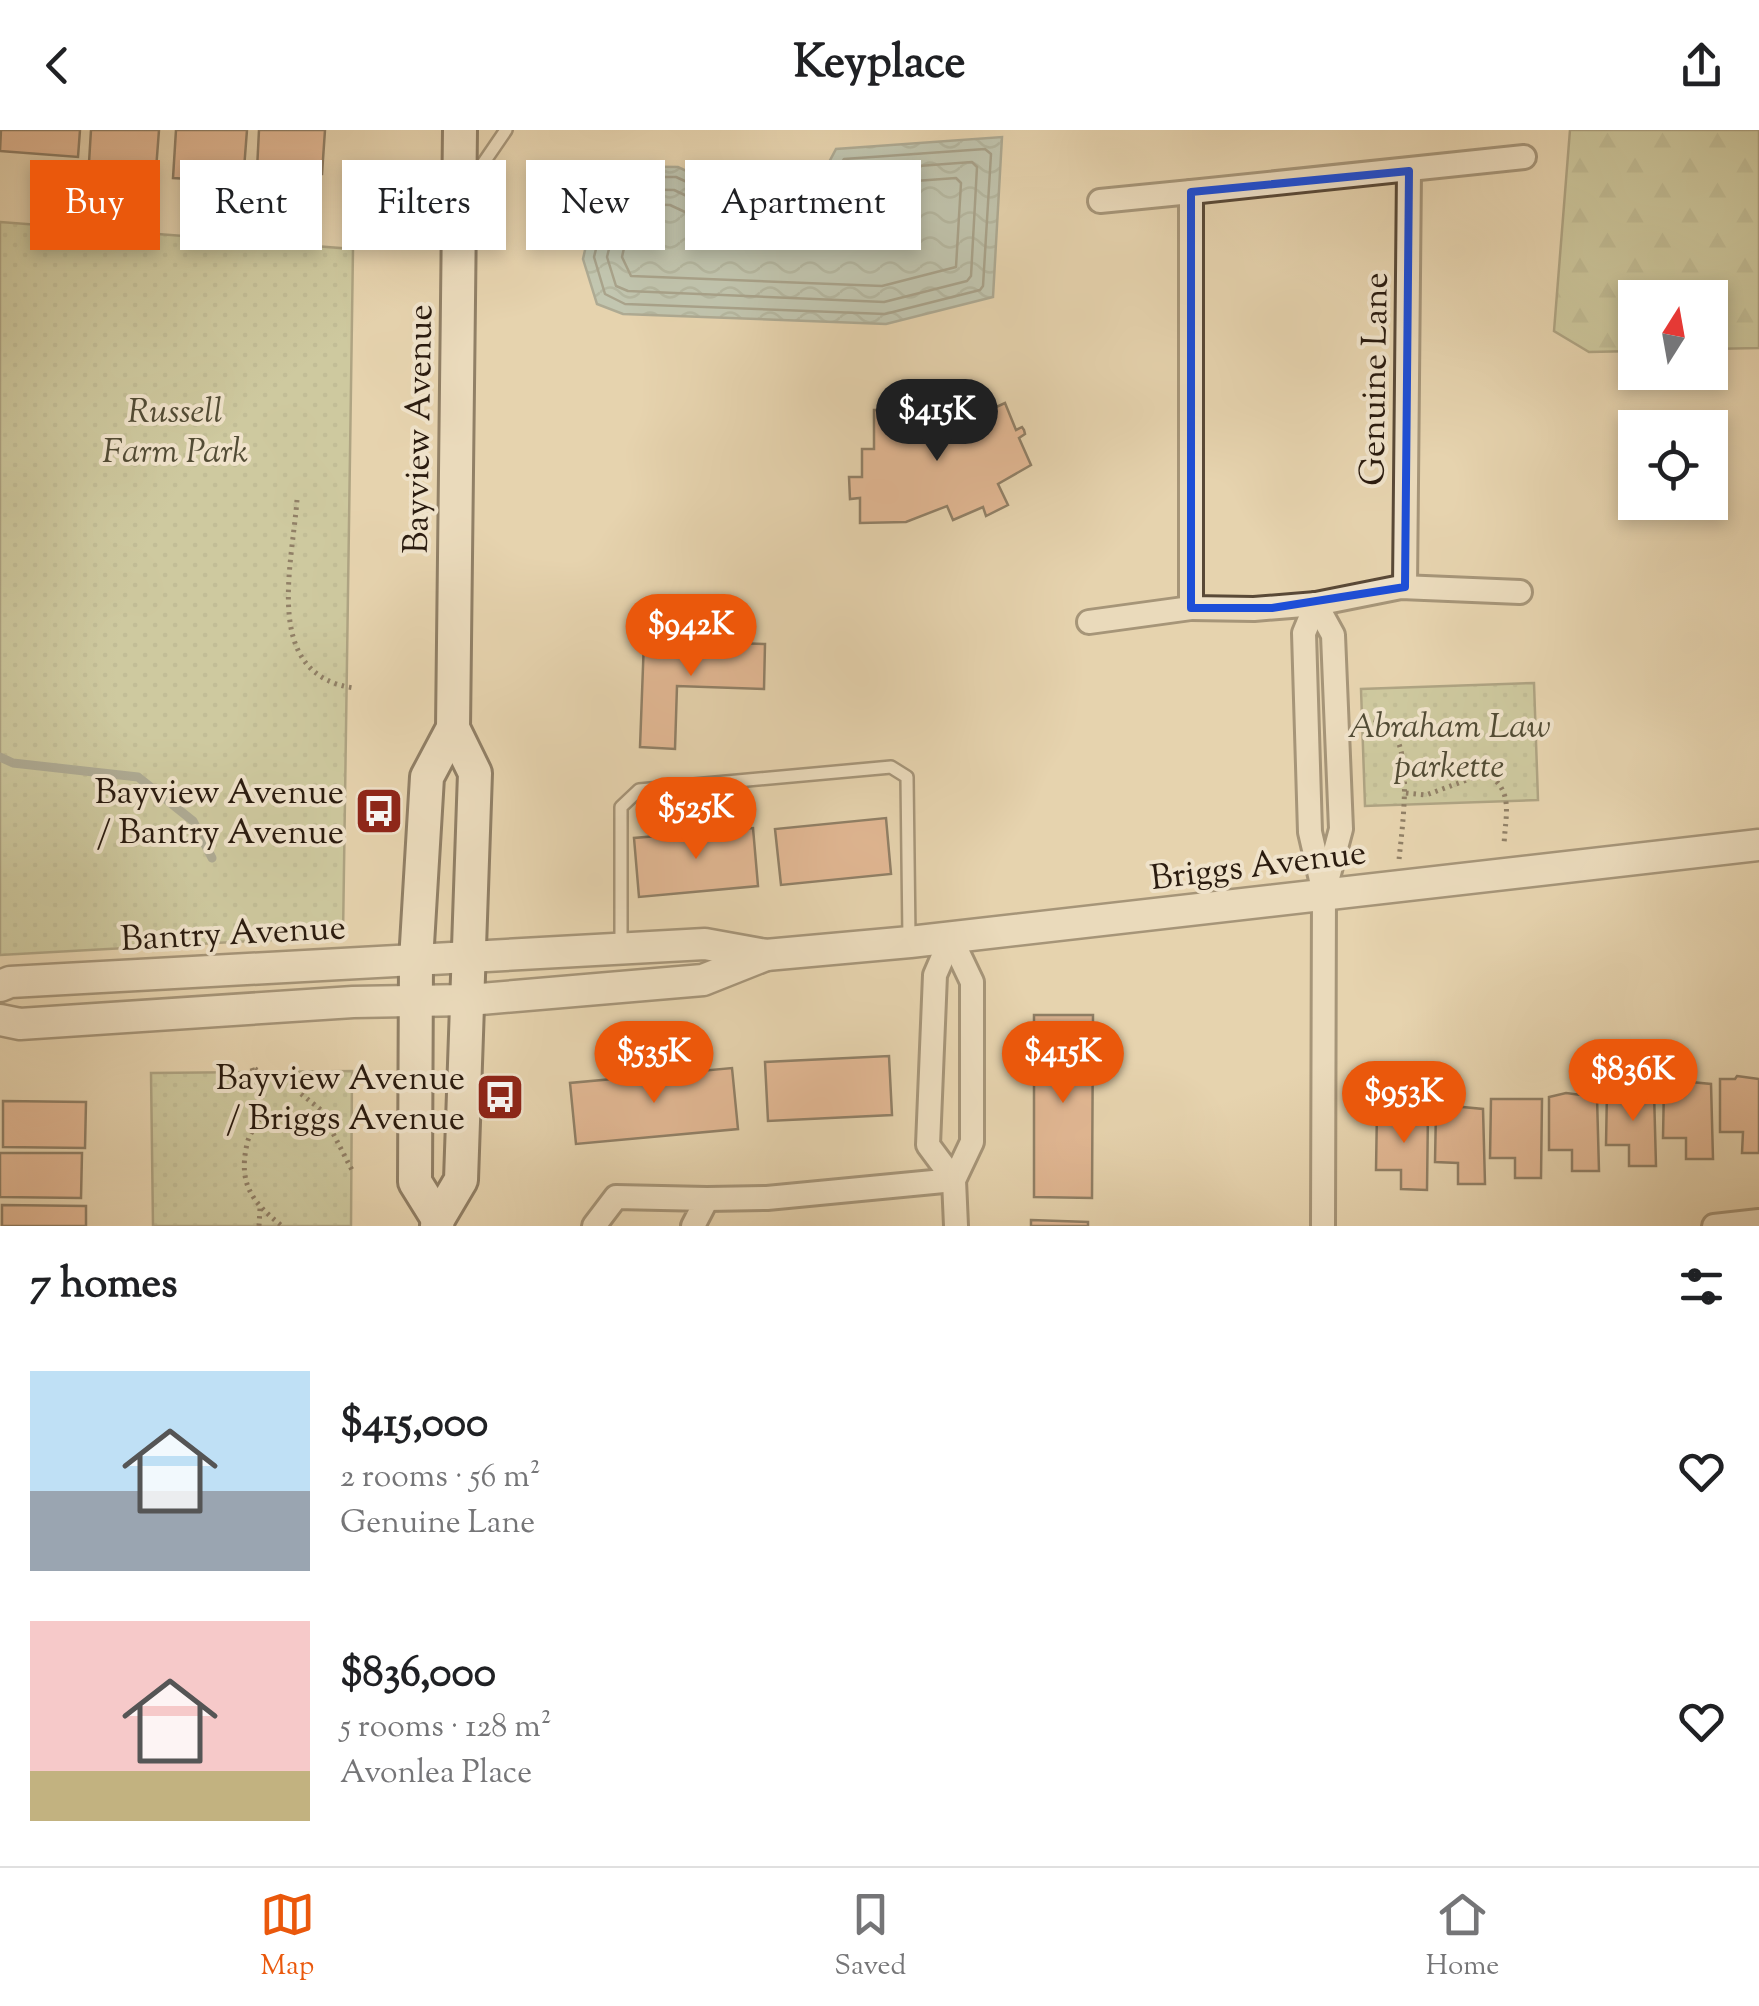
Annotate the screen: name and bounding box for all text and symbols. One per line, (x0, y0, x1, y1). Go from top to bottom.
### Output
text: Keyplace (793, 33, 966, 98)
icon: back (30, 38, 85, 93)
icon: share (1674, 38, 1729, 93)
chip: Buy (30, 160, 160, 250)
chip: Rent (180, 160, 322, 250)
chip: Filters (342, 160, 506, 250)
chip: New (526, 160, 665, 250)
chip: Apartment (685, 160, 921, 250)
street label: Genuine Lane (1349, 272, 1404, 486)
north arrow (1618, 280, 1728, 390)
map controls (1618, 280, 1728, 520)
street label: Bayview Avenue (393, 304, 448, 554)
pin: $415K (867, 379, 1007, 464)
park label: Russell Farm Park (102, 388, 248, 479)
text: $415K (898, 388, 976, 434)
button: locate (1618, 410, 1728, 520)
pin: $942K (621, 594, 761, 679)
text: $942K (648, 603, 734, 649)
park label: Abraham Law parkette (1347, 703, 1551, 794)
place label: Bayview Avenue / Bantry Avenue (94, 769, 344, 860)
pin: $525K (626, 777, 766, 862)
bus stop icon: Bayview Avenue / Bantry Avenue (353, 785, 405, 837)
text: $525K (657, 786, 735, 832)
street label: Briggs Avenue (1148, 829, 1369, 906)
street label: Bantry Avenue (119, 904, 347, 967)
pin: $535K (584, 1021, 724, 1106)
pin: $415K (993, 1021, 1133, 1106)
text: $535K (616, 1030, 692, 1076)
text: $415K (1024, 1030, 1102, 1076)
pin: $836K (1563, 1039, 1703, 1124)
text: $836K (1591, 1048, 1675, 1094)
place label: Bayview Avenue / Briggs Avenue (215, 1055, 465, 1146)
pin: $953K (1334, 1061, 1474, 1146)
text: $953K (1364, 1070, 1444, 1116)
bus stop icon: Bayview Avenue / Briggs Avenue (474, 1071, 526, 1123)
text: 7 homes (30, 1256, 178, 1316)
icon: filters (1674, 1259, 1729, 1314)
text: $415,000 (340, 1395, 488, 1455)
icon: home (110, 1411, 230, 1531)
icon: heart (1674, 1444, 1729, 1499)
text: 2 rooms · 56 m² (340, 1455, 540, 1501)
text: Genuine Lane (340, 1501, 535, 1547)
text: $836,000 (340, 1645, 496, 1705)
icon: home (110, 1661, 230, 1781)
icon: heart (1674, 1694, 1729, 1749)
text: 5 rooms · 128 m² (340, 1705, 551, 1751)
text: Avonlea Place (340, 1751, 532, 1797)
tab: Map (260, 1887, 315, 1987)
tab: Saved (834, 1887, 906, 1987)
tab: Home (1426, 1887, 1499, 1987)

